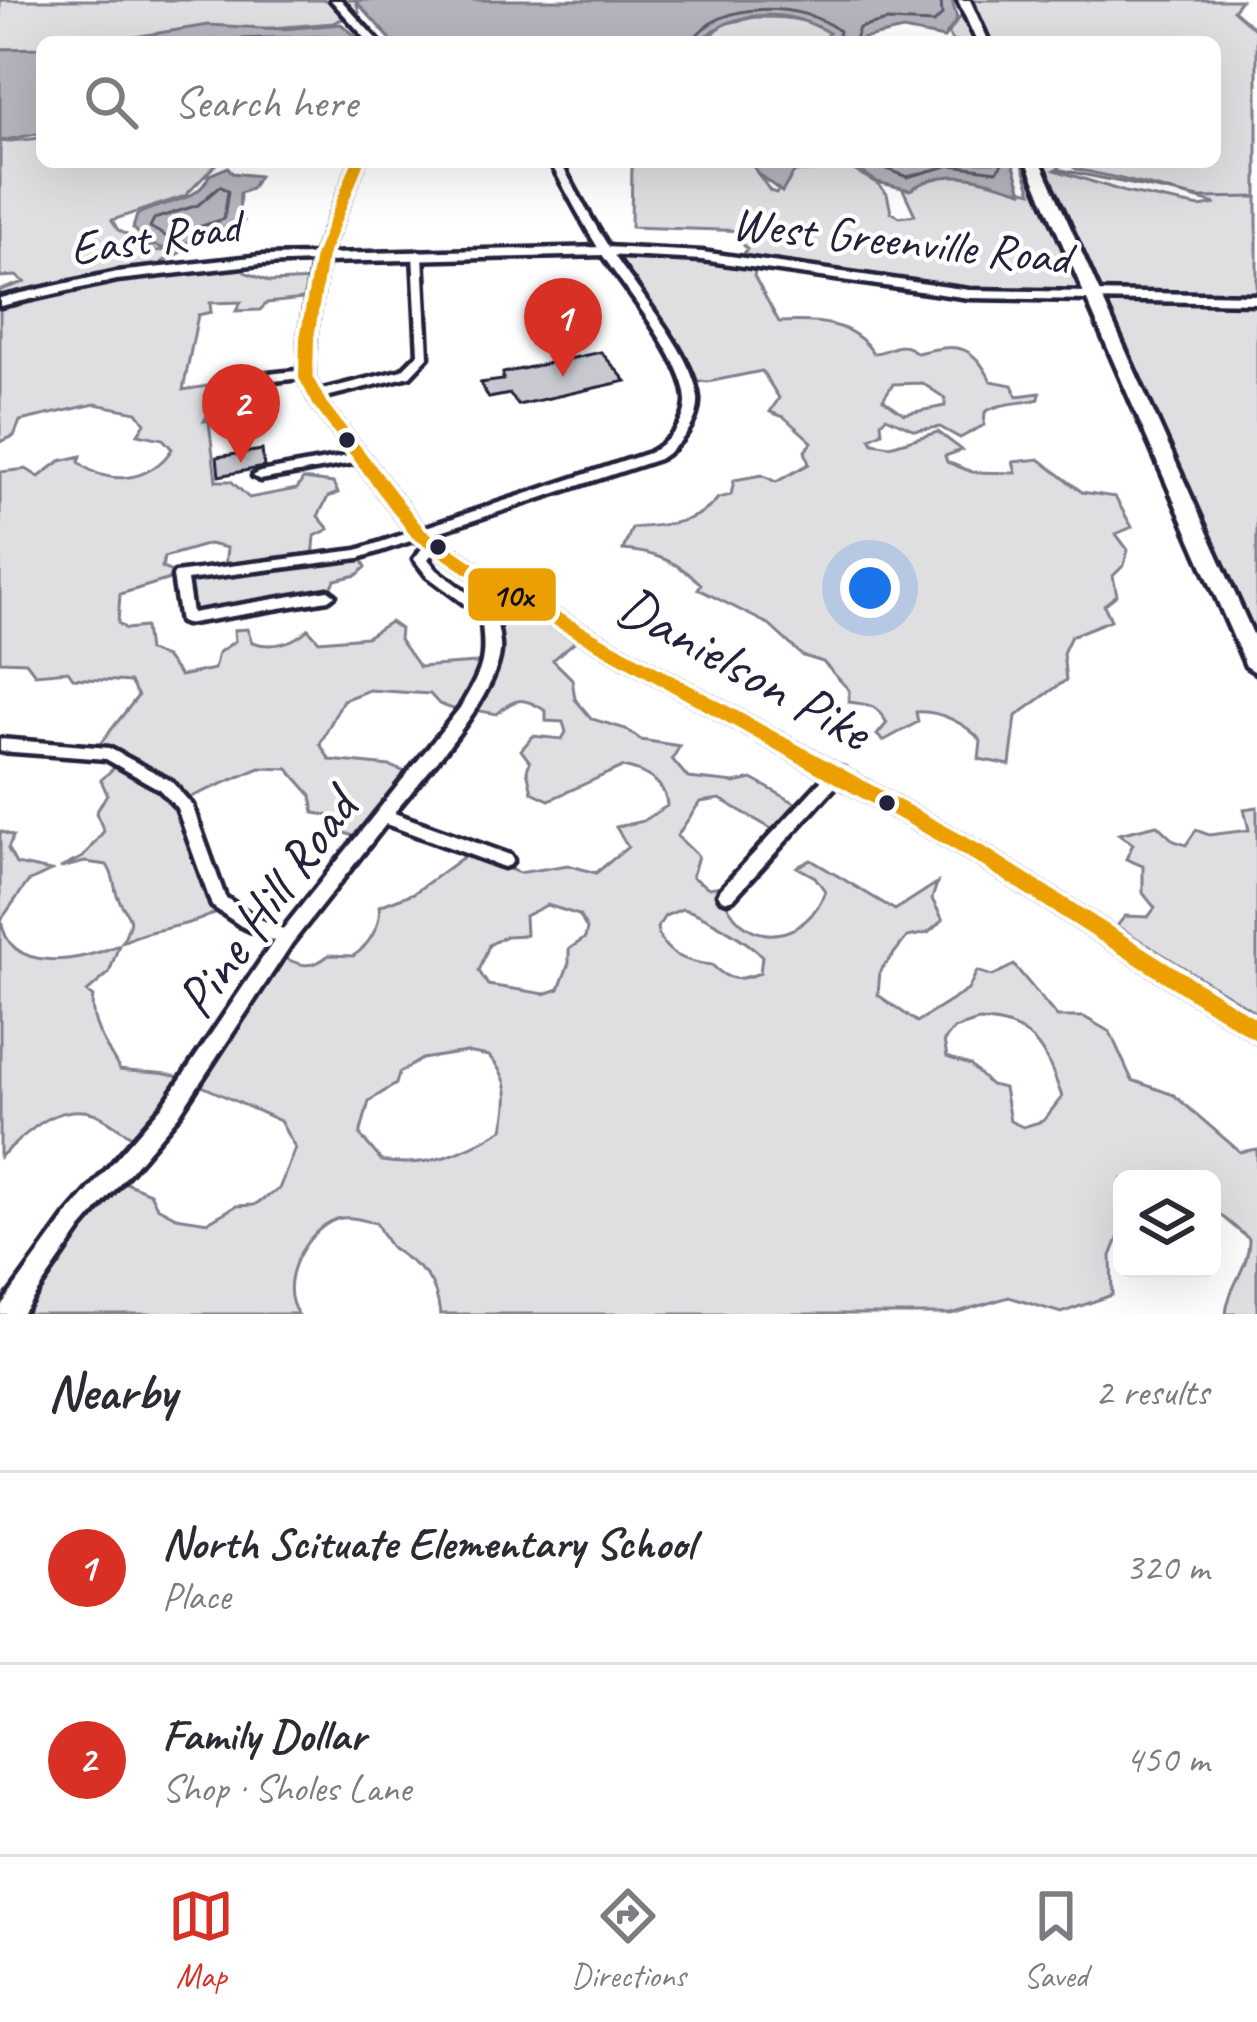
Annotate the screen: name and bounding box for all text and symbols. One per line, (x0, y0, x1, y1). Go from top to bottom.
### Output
search box (36, 36, 1221, 168)
icon: search (78, 69, 144, 135)
text: Search here (174, 74, 357, 131)
street label: West Greenville Road (729, 192, 1080, 288)
street label: East Road (66, 195, 250, 279)
pin: 1 (524, 278, 602, 377)
pin: 2 (202, 364, 280, 463)
unlabelled marker (336, 429, 358, 451)
unlabelled marker (427, 536, 449, 558)
your location (840, 558, 900, 618)
line badge: 10x (466, 566, 558, 623)
street label: Danielson Pike (606, 569, 886, 768)
text: 10x (491, 574, 535, 616)
street label: Pine Hill Road (159, 768, 378, 1032)
unlabelled marker (876, 792, 898, 814)
map controls (1113, 1170, 1221, 1278)
button: layers (1113, 1170, 1221, 1278)
text: Nearby (48, 1360, 176, 1424)
text: 2 results (1095, 1368, 1209, 1417)
text: North Scituate Elementary School (162, 1515, 695, 1572)
text: 1 (78, 1543, 96, 1592)
text: 320 m (1125, 1543, 1209, 1592)
text: Place (162, 1572, 230, 1621)
text: Family Dollar (162, 1707, 365, 1764)
text: 2 (78, 1735, 96, 1784)
text: 450 m (1125, 1735, 1209, 1784)
text: Shop · Sholes Lane (162, 1764, 411, 1813)
tab: Map (168, 1883, 234, 1997)
tab: Directions (571, 1883, 686, 1997)
tab: Saved (1023, 1883, 1089, 1997)

